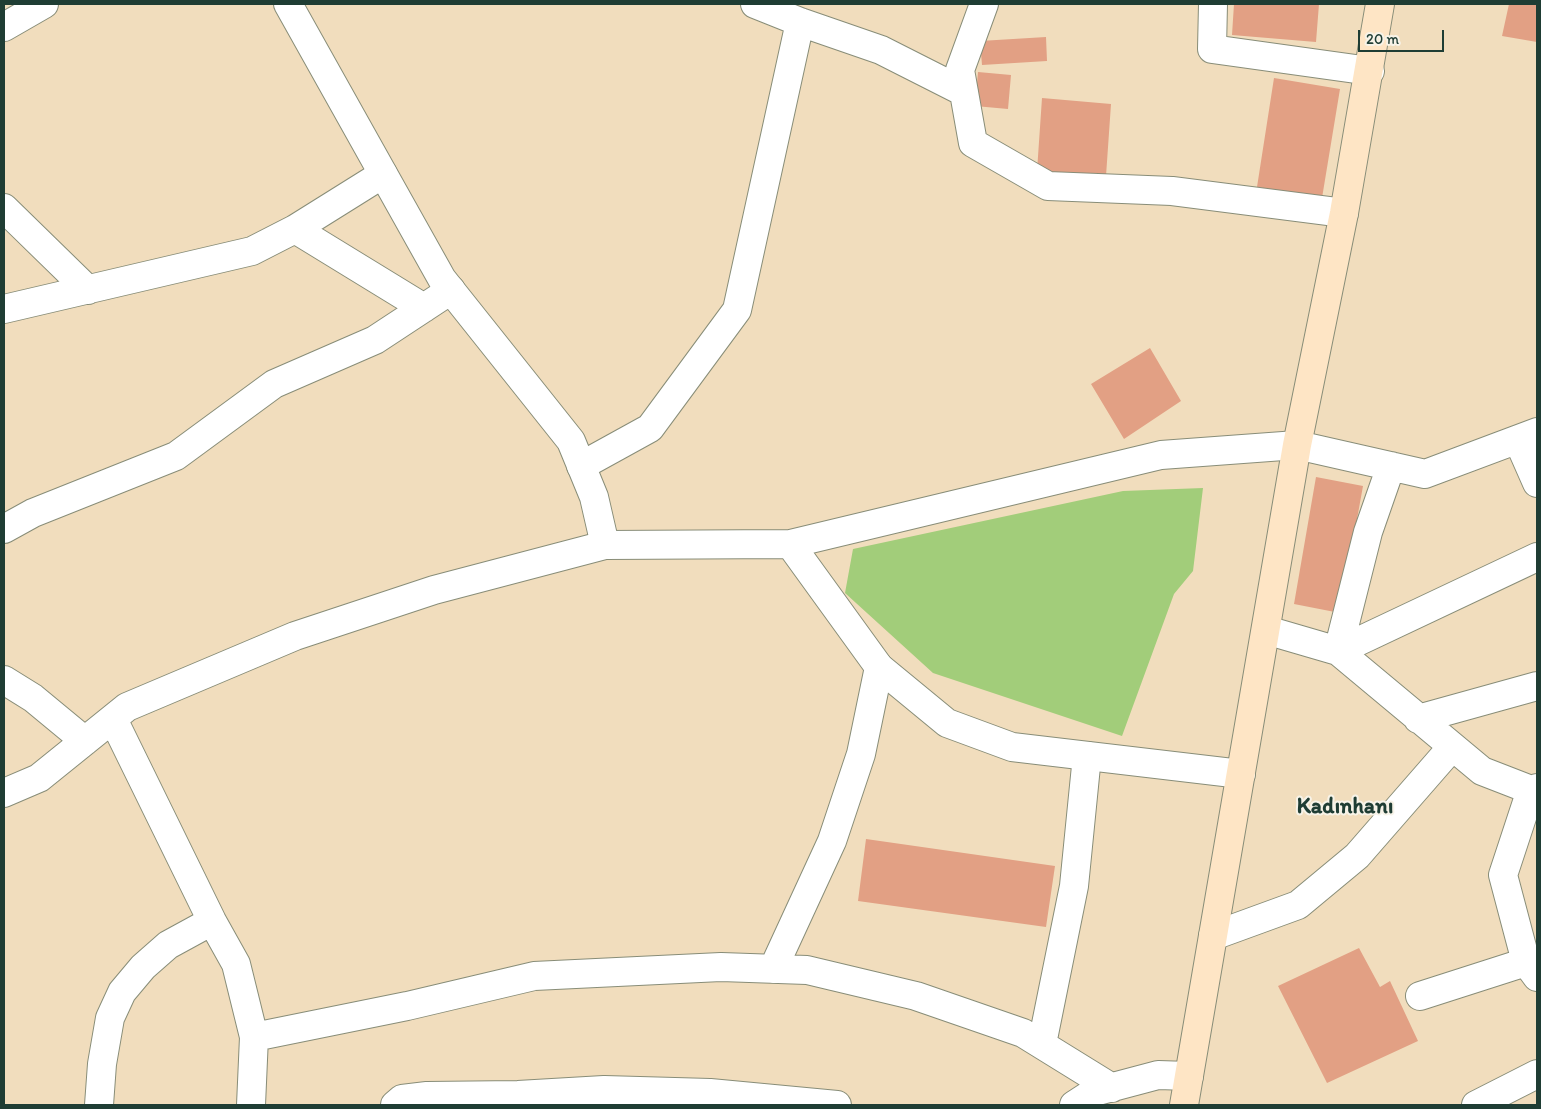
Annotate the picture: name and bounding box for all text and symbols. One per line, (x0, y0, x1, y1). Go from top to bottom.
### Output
scale bar (1361, 20, 1447, 52)
text: 20 m (1366, 30, 1399, 48)
district label: Kadınhanı (1297, 794, 1393, 820)

